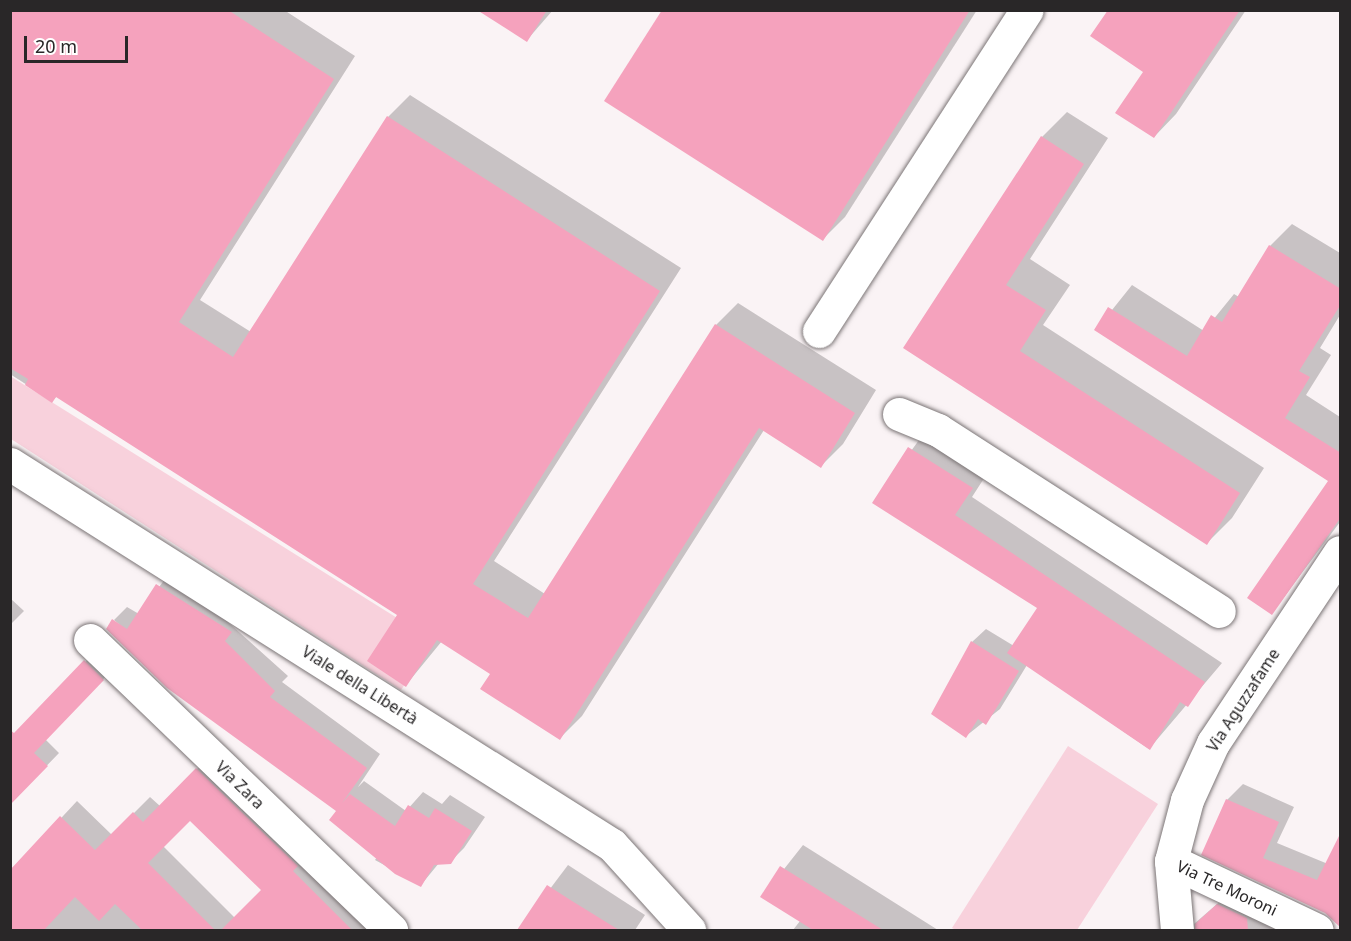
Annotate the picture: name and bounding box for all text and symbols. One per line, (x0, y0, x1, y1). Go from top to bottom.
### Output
scale bar (27, 24, 130, 62)
text: 20 m (35, 34, 77, 58)
street label: Viale della Libertà (299, 642, 421, 728)
street label: Via Aguzzafame (1202, 645, 1284, 755)
street label: Via Zara (212, 757, 268, 813)
street label: Via Tre Moroni (1174, 856, 1280, 920)

